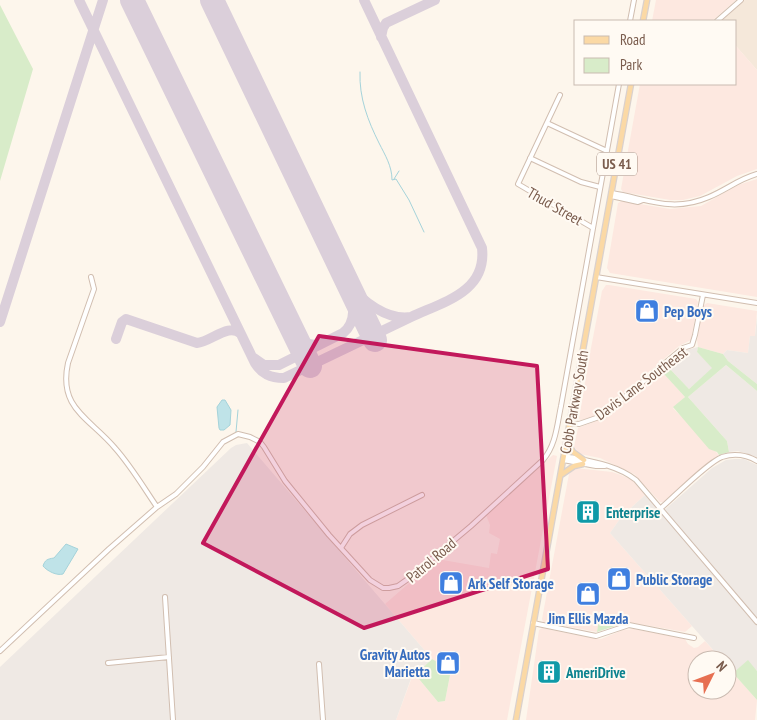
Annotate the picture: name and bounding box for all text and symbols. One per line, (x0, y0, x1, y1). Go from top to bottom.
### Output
legend (574, 20, 737, 85)
text: Road (620, 30, 646, 49)
text: Park (620, 55, 642, 74)
road number: US 41 (597, 152, 637, 175)
street label: Thud Street (524, 183, 586, 229)
shop icon: Pep Boys (634, 298, 660, 324)
place label: Pep Boys (664, 302, 712, 321)
street label: Davis Lane Southeast (591, 342, 691, 424)
street label: Cobb Parkway South (556, 349, 592, 455)
building icon: Enterprise (575, 499, 601, 525)
place label: Enterprise (606, 503, 661, 522)
street label: Patrol Road (402, 534, 460, 586)
shop icon: Public Storage (606, 566, 632, 592)
shop icon: Ark Self Storage (438, 570, 464, 596)
place label: Public Storage (636, 570, 712, 589)
place label: Ark Self Storage (467, 574, 554, 593)
shop icon: Jim Ellis Mazda (575, 581, 601, 607)
place label: Jim Ellis Mazda (547, 609, 628, 628)
place label: Gravity Autos Marietta (360, 645, 430, 681)
shop icon: Gravity Autos Marietta (435, 650, 461, 676)
north arrow (687, 650, 737, 700)
text: N (712, 657, 731, 675)
building icon: AmeriDrive (536, 659, 562, 685)
place label: AmeriDrive (565, 663, 626, 682)

